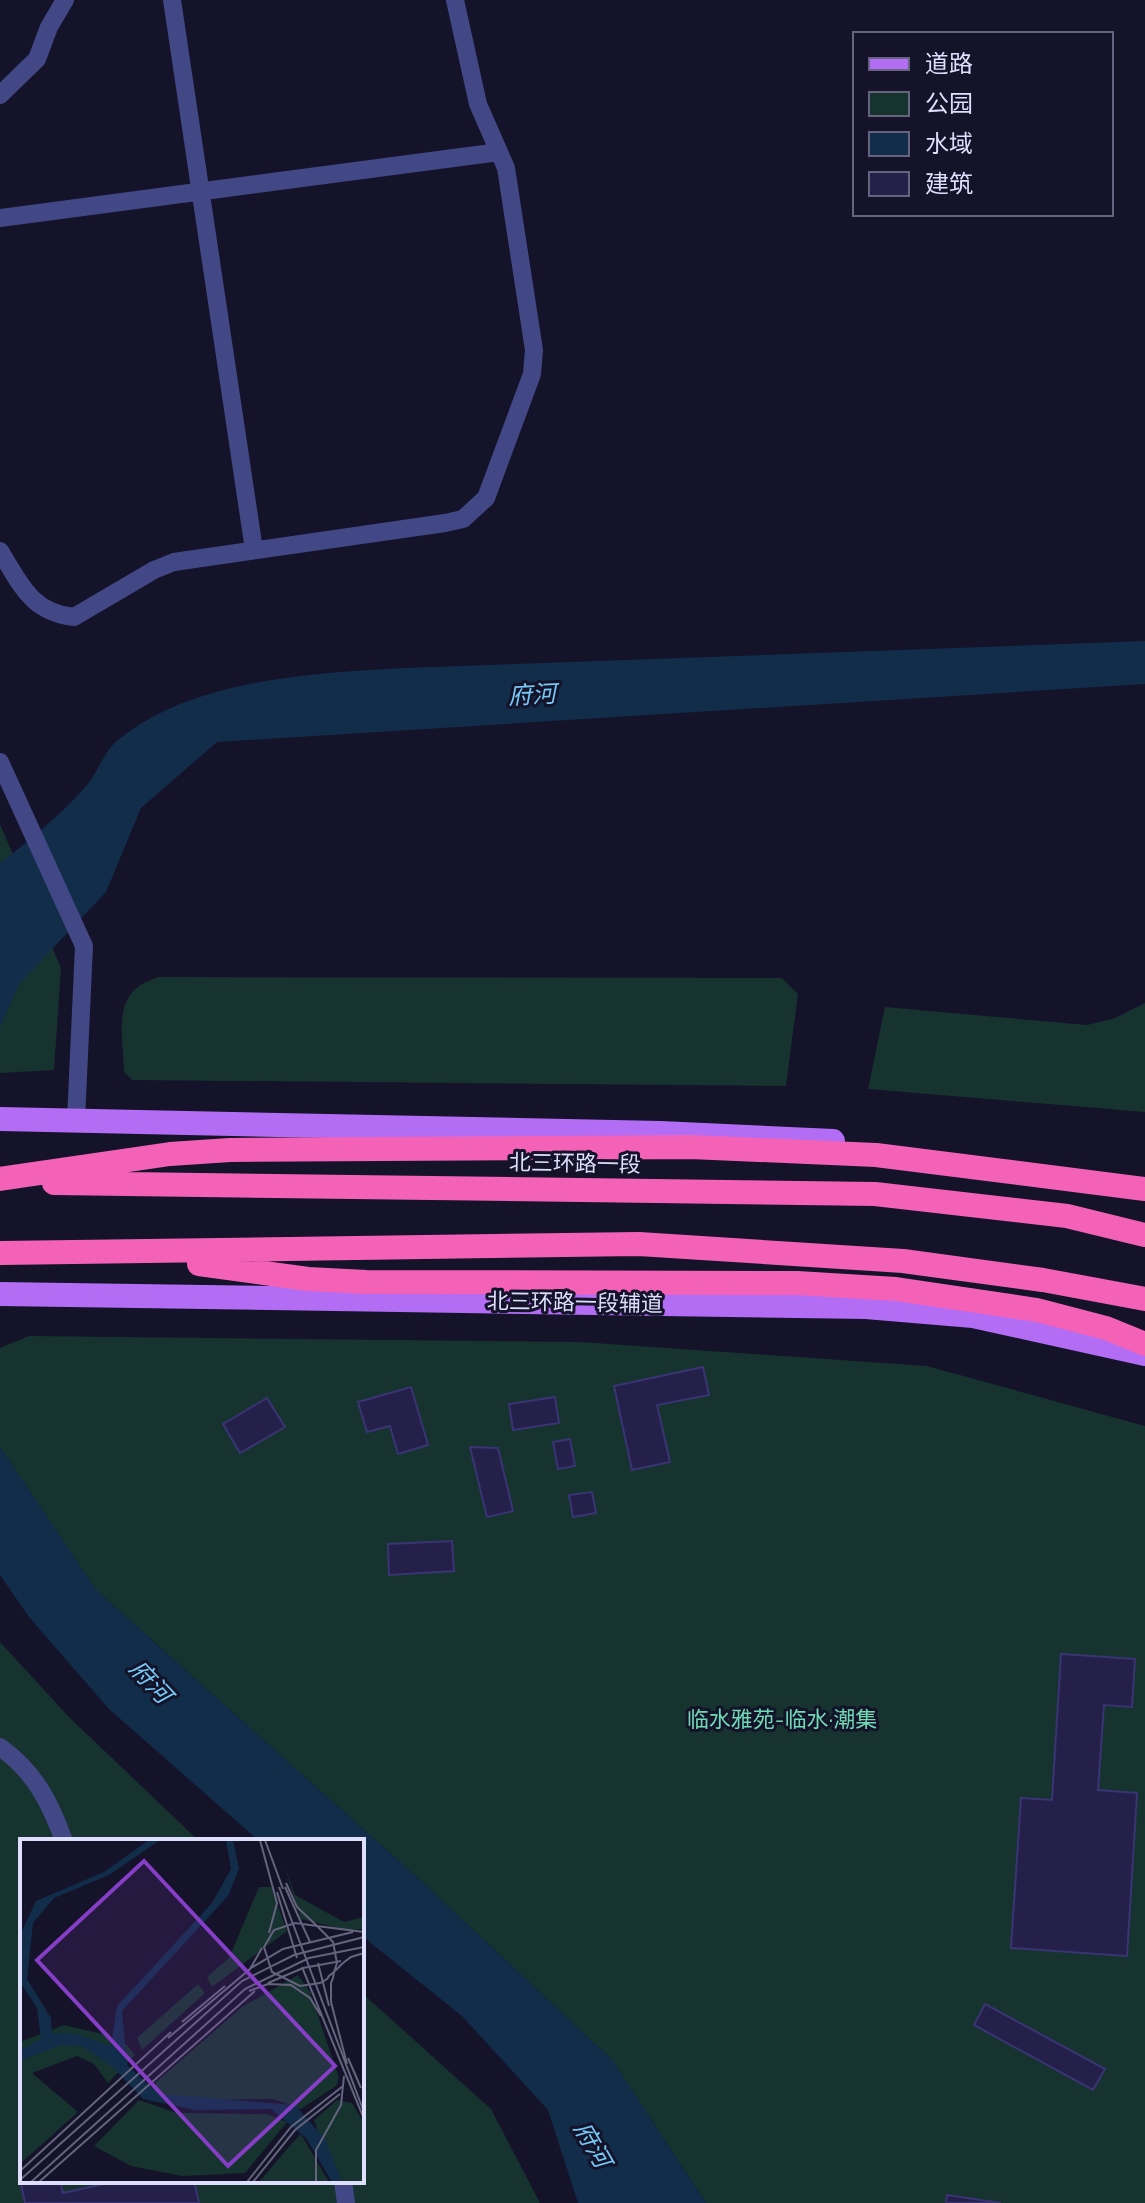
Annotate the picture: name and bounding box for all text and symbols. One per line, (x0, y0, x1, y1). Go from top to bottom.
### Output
legend (853, 32, 1113, 216)
text: 道路 (925, 45, 973, 81)
text: 公园 (925, 85, 973, 121)
text: 水域 (925, 125, 973, 161)
text: 建筑 (925, 165, 973, 201)
water label: 府河 (507, 675, 561, 713)
street label: 北三环路一段 (509, 1145, 641, 1181)
street label: 北三环路一段辅道 (487, 1283, 663, 1321)
water label: 府河 (121, 1651, 183, 1714)
park label: 临水雅苑-临水·潮集 (687, 1702, 877, 1736)
inset map (20, 1839, 364, 2183)
water label: 府河 (565, 2114, 623, 2177)

